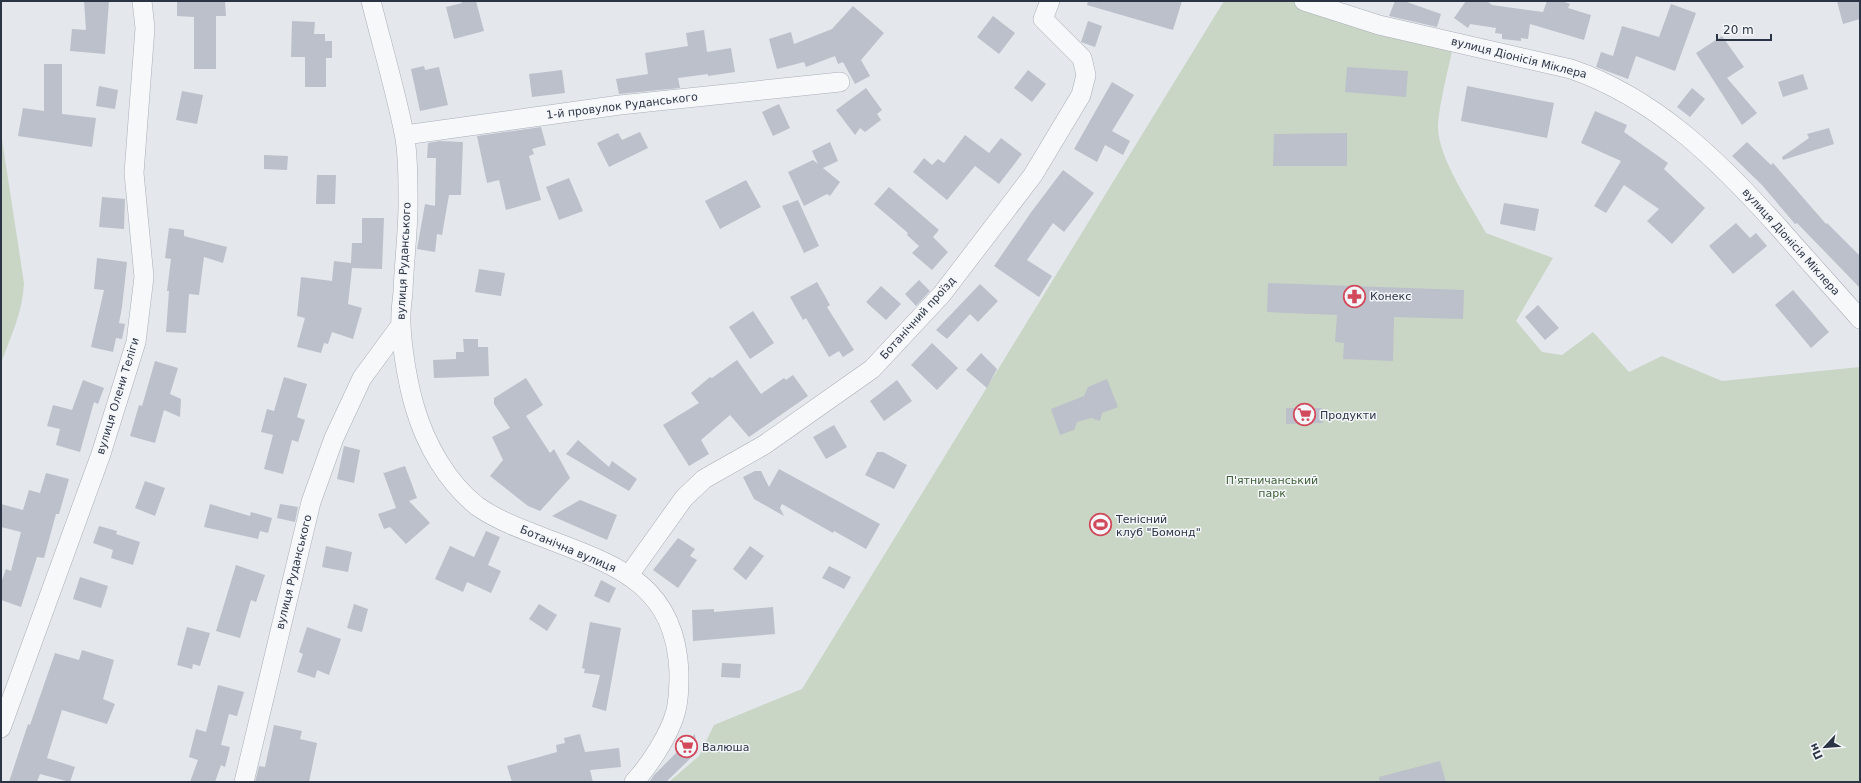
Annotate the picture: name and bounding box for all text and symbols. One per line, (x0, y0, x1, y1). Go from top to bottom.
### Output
scale bar (1717, 16, 1771, 42)
text: 20 m (1723, 23, 1754, 37)
street label: вулиця Діонісія Міклера (1450, 35, 1588, 81)
street label: 1-й провулок Руданського (546, 90, 699, 122)
street label: вулиця Діонісія Міклера (1740, 186, 1842, 298)
street label: вулиця Руданського (394, 202, 414, 320)
street label: Ботанічний проїзд (878, 274, 959, 362)
pharmacy icon: Конекс (1341, 283, 1367, 309)
place label: Конекс (1370, 290, 1411, 303)
street label: вулиця Олени Теліги (94, 336, 142, 456)
supermarket icon: Продукти (1292, 402, 1318, 428)
place label: Продукти (1320, 409, 1376, 422)
park label: П'ятничанський парк (1226, 474, 1318, 500)
sports icon: Тенісний клуб "Бомонд" (1088, 512, 1114, 538)
street label: вулиця Руданського (273, 513, 315, 631)
place label: Тенісний клуб "Бомонд" (1115, 513, 1201, 539)
street label: Ботанічна вулиця (518, 523, 618, 575)
north arrow (1805, 727, 1845, 767)
supermarket icon: Валюша (673, 734, 699, 760)
place label: Валюша (702, 741, 749, 754)
text: Пн (1807, 741, 1826, 762)

